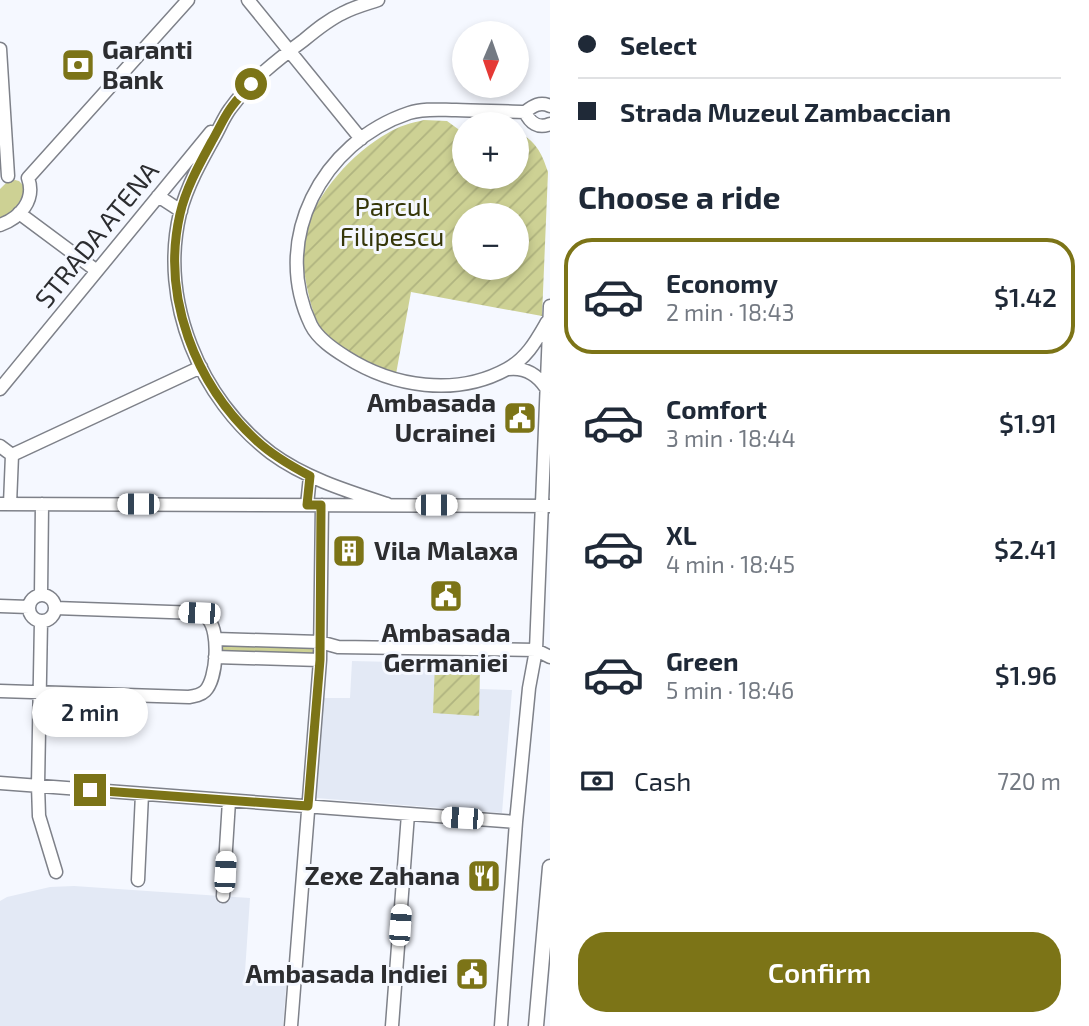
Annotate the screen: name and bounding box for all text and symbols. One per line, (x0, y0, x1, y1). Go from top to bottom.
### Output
north arrow (452, 21, 528, 98)
map controls (452, 21, 529, 280)
text: Select (620, 29, 697, 60)
place label: Garanti Bank (102, 33, 193, 94)
bank icon: Garanti Bank (59, 46, 97, 84)
route start (235, 68, 267, 100)
text: Strada Muzeul Zambaccian (620, 96, 951, 127)
button: + (452, 112, 529, 189)
street label: STRADA ATENA (28, 155, 164, 313)
text: Choose a ride (578, 177, 781, 215)
park label: Parcul Filipescu (340, 190, 444, 251)
button: − (452, 203, 529, 280)
icon: car (582, 265, 645, 328)
text: Economy (666, 267, 778, 298)
text: $1.42 (994, 281, 1057, 312)
text: 2 min · 18:43 (666, 298, 794, 326)
place label: Ambasada Ucrainei (367, 386, 496, 447)
icon: car (582, 391, 645, 454)
text: Comfort (666, 393, 767, 424)
public building icon: Ambasada Ucrainei (501, 399, 539, 437)
text: $1.91 (999, 407, 1057, 438)
text: 3 min · 18:44 (666, 424, 796, 452)
car (118, 494, 160, 515)
car (416, 495, 458, 516)
icon: car (582, 517, 645, 580)
text: XL (666, 519, 697, 550)
building icon: Vila Malaxa (330, 532, 368, 570)
text: $2.41 (994, 533, 1057, 564)
place label: Vila Malaxa (374, 534, 518, 565)
text: 4 min · 18:45 (666, 550, 795, 578)
public building icon: Ambasada Germaniei (427, 577, 465, 615)
car (178, 602, 221, 624)
place label: Ambasada Germaniei (381, 616, 511, 677)
icon: car (582, 643, 645, 706)
text: Green (666, 645, 739, 676)
text: $1.96 (995, 659, 1057, 690)
text: 5 min · 18:46 (666, 676, 794, 704)
callout: 2 min (32, 688, 148, 738)
text: 2 min (61, 698, 119, 726)
icon: cash (578, 762, 616, 800)
text: Cash (634, 765, 691, 796)
text: 720 m (997, 767, 1061, 795)
route end (74, 774, 106, 806)
car (441, 806, 484, 830)
car (214, 850, 237, 894)
restaurant icon: Zexe Zahana (465, 857, 503, 895)
place label: Zexe Zahana (305, 859, 460, 890)
car (389, 903, 412, 947)
button: Confirm (578, 932, 1061, 1012)
public building icon: Ambasada Indiei (453, 955, 491, 993)
place label: Ambasada Indiei (246, 957, 448, 988)

